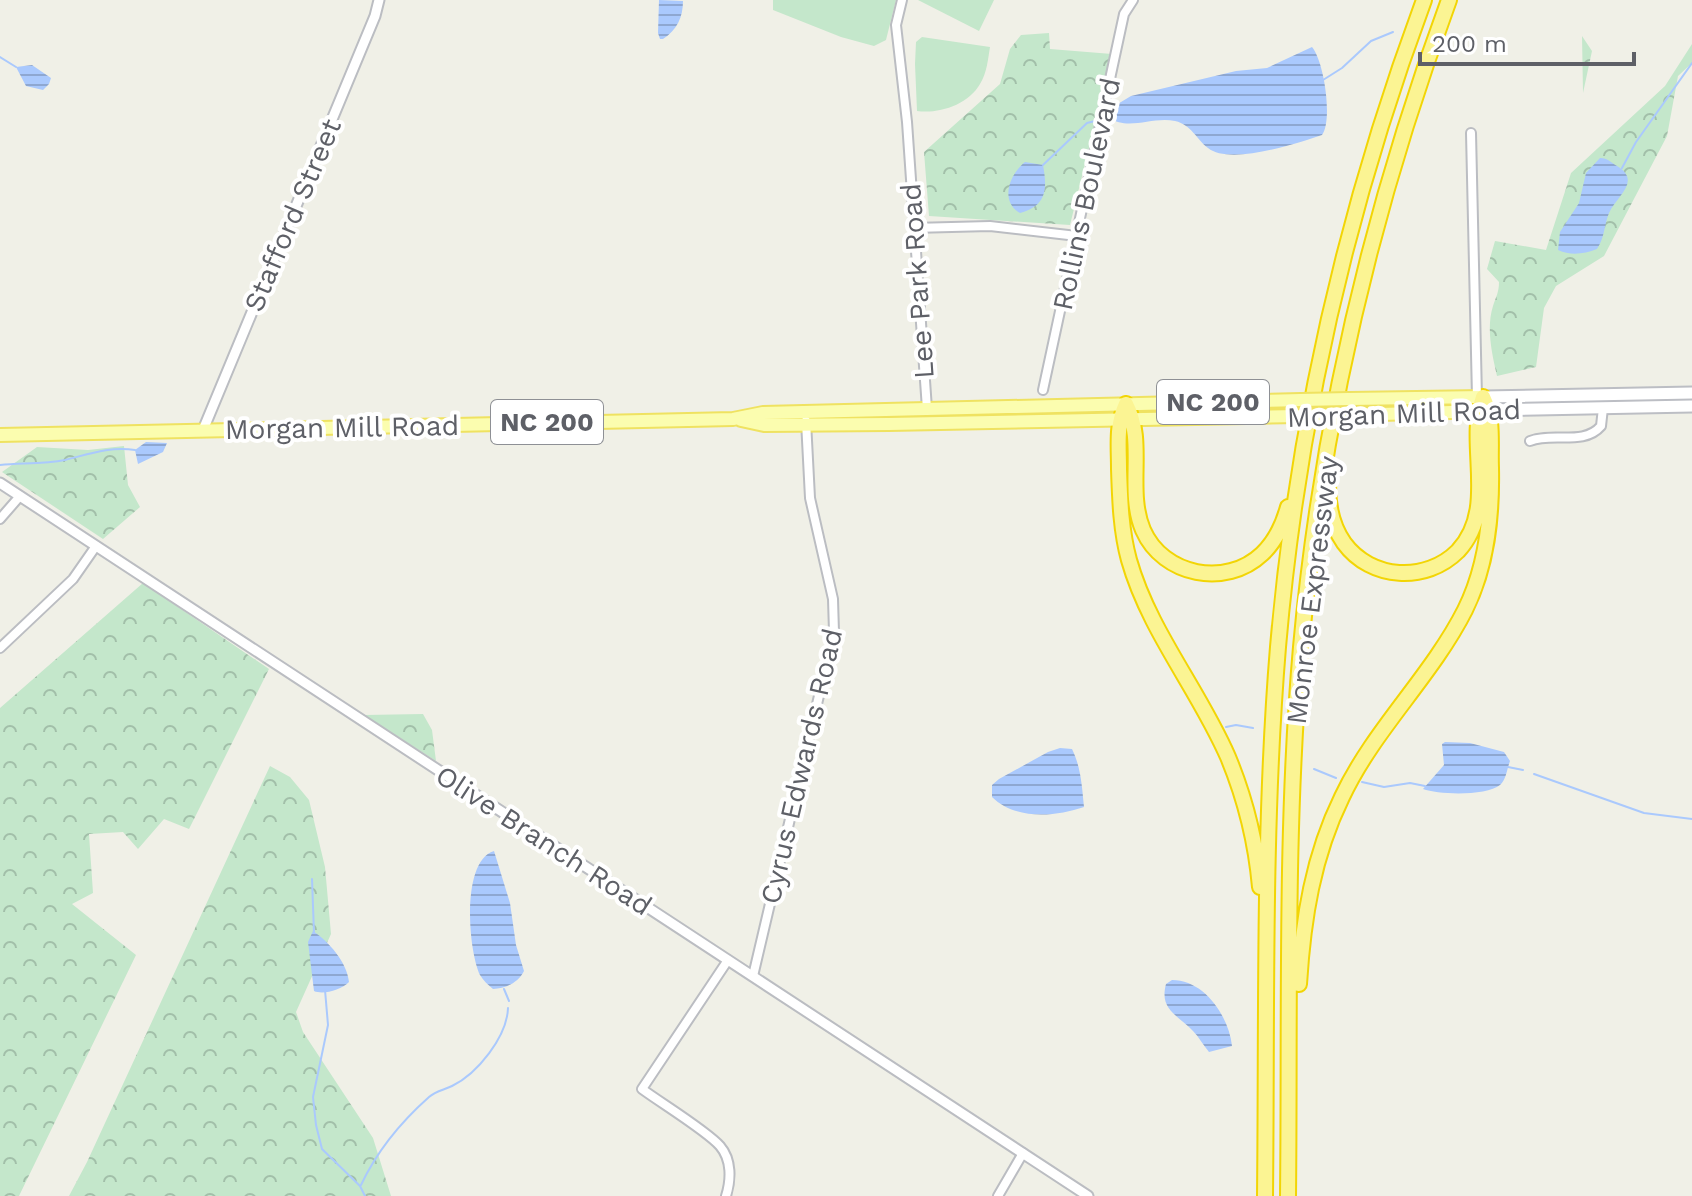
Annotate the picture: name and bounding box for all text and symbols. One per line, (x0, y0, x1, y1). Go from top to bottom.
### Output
scale bar (1420, 16, 1634, 66)
text: 200 m (1432, 30, 1507, 58)
street label: Rollins Boulevard (1046, 75, 1127, 313)
street label: Stafford Street (237, 114, 348, 317)
street label: Lee Park Road (894, 182, 941, 380)
road number: NC 200 (1157, 380, 1269, 424)
street label: Morgan Mill Road (1286, 393, 1522, 434)
road number: NC 200 (491, 400, 603, 444)
street label: Morgan Mill Road (225, 409, 459, 446)
street label: Monroe Expressway (1280, 453, 1345, 726)
street label: Cyrus Edwards Road (754, 625, 849, 907)
street label: Olive Branch Road (430, 758, 658, 923)

